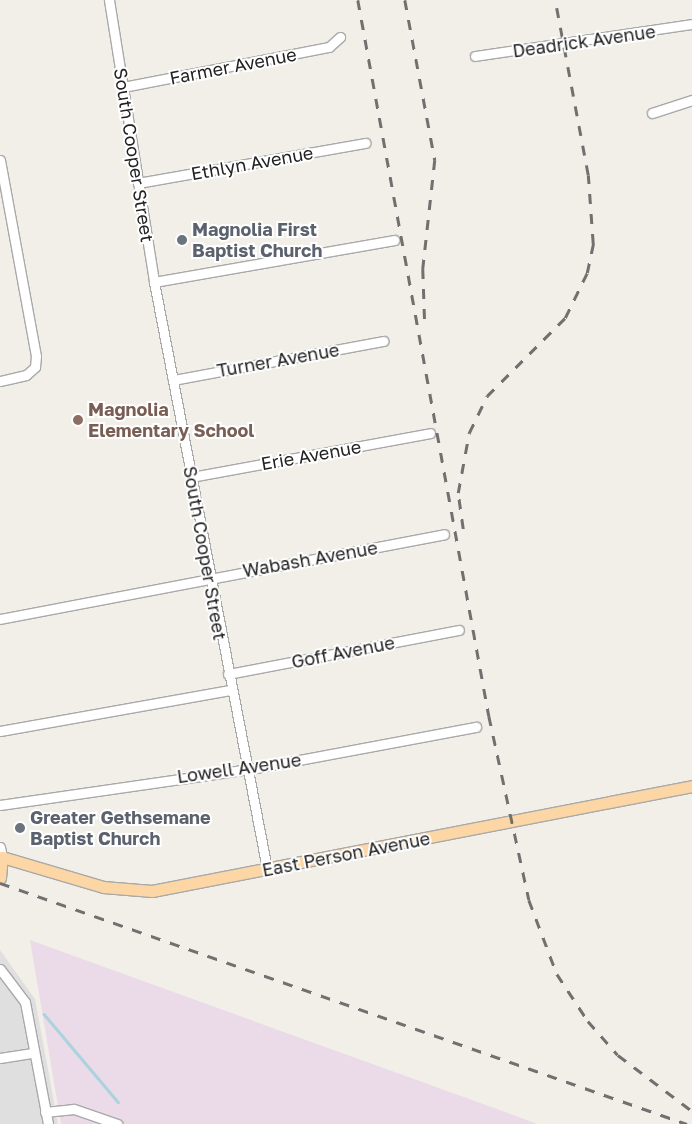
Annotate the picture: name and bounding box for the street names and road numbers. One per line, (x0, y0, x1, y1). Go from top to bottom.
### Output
street label: Deadrick Avenue (511, 20, 657, 62)
street label: Farmer Avenue (168, 43, 298, 89)
street label: South Cooper Street (110, 66, 158, 244)
street label: Ethlyn Avenue (189, 142, 315, 184)
street label: Turner Avenue (215, 339, 341, 381)
street label: Erie Avenue (259, 436, 363, 474)
street label: South Cooper Street (179, 464, 231, 642)
street label: Wabash Avenue (241, 537, 379, 581)
street label: Goff Avenue (290, 631, 396, 673)
street label: Lowell Avenue (176, 749, 302, 787)
street label: East Person Avenue (260, 827, 432, 881)

